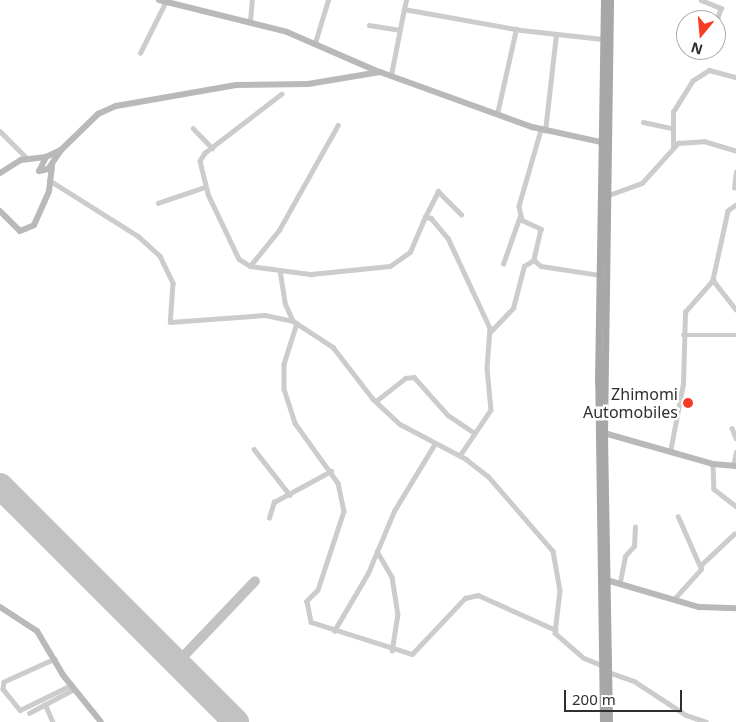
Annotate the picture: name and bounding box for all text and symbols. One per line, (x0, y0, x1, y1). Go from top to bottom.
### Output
north arrow (676, 10, 726, 60)
text: N (689, 38, 705, 60)
place label: Zhimomi Automobiles (583, 384, 678, 422)
marker: Zhimomi Automobiles (682, 397, 694, 409)
scale bar (566, 680, 684, 712)
text: 200 m (572, 689, 616, 709)

